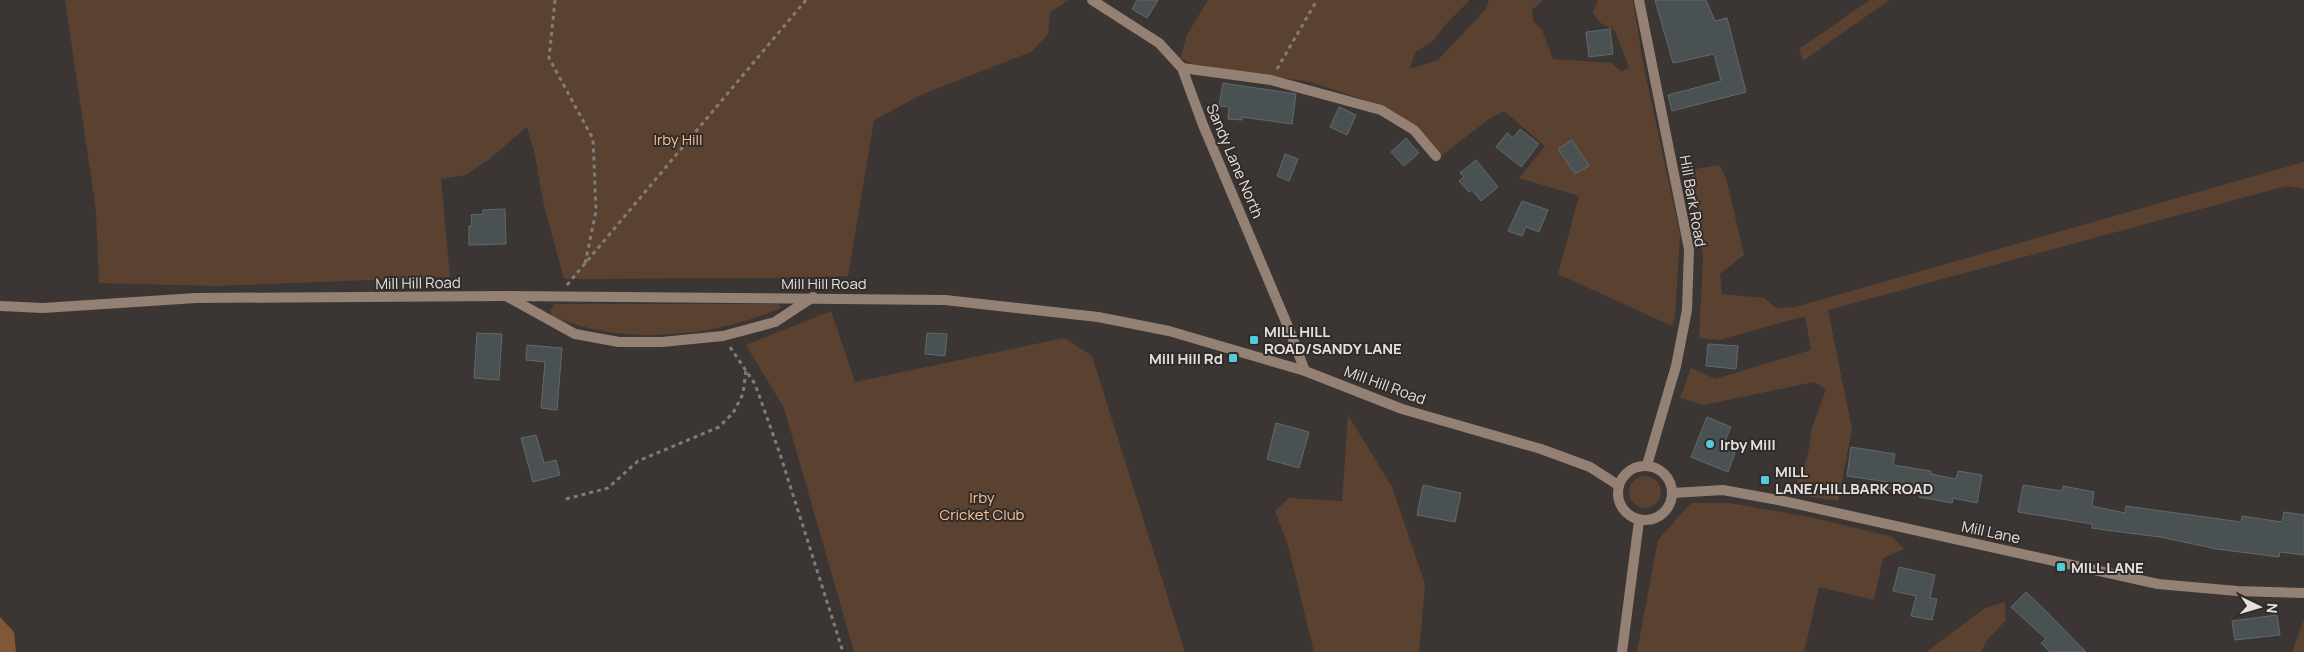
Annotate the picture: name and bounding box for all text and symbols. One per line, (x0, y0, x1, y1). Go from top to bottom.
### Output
street label: Sandy Lane North (1201, 101, 1269, 221)
park label: Irby Hill (653, 129, 703, 150)
street label: Hill Bark Road (1675, 154, 1711, 248)
street label: Mill Hill Road (375, 272, 461, 294)
street label: Mill Hill Road (781, 273, 867, 294)
place label: MILL HILL ROAD/SANDY LANE (1264, 321, 1402, 359)
marker: MILL HILL ROAD/SANDY LANE (1248, 334, 1260, 346)
place label: Mill Hill Rd (1149, 348, 1223, 369)
marker: Mill Hill Rd (1227, 352, 1239, 364)
street label: Mill Hill Road (1341, 361, 1429, 409)
place label: Irby Mill (1720, 434, 1776, 455)
marker: Irby Mill (1704, 438, 1716, 450)
place label: MILL LANE/HILLBARK ROAD (1775, 461, 1933, 499)
marker: MILL LANE/HILLBARK ROAD (1759, 474, 1771, 486)
park label: Irby Cricket Club (939, 487, 1025, 525)
street label: Mill Lane (1960, 516, 2023, 549)
place label: MILL LANE (2071, 557, 2144, 578)
marker: MILL LANE (2055, 561, 2067, 573)
north arrow (2234, 582, 2284, 632)
text: N (2263, 602, 2282, 614)

